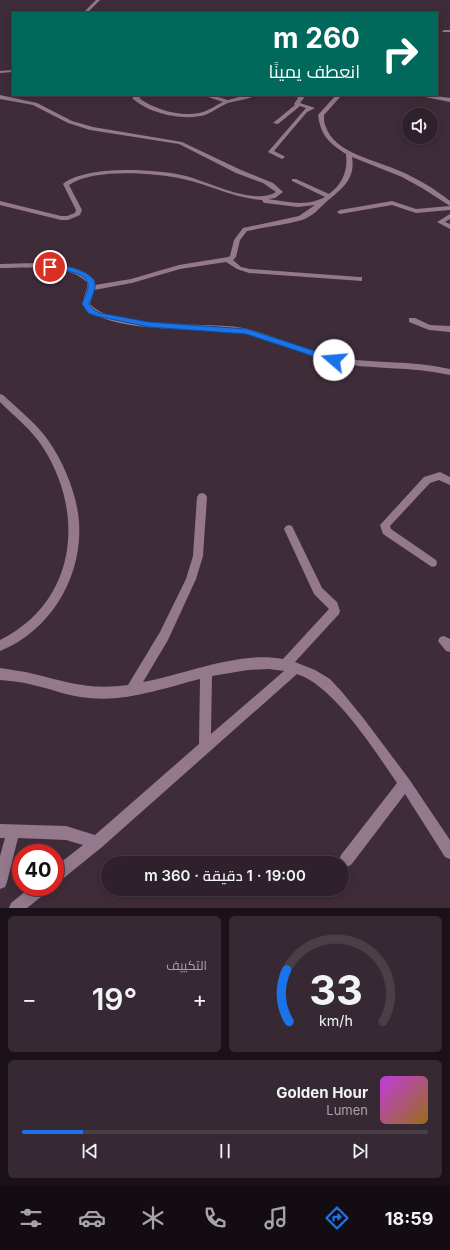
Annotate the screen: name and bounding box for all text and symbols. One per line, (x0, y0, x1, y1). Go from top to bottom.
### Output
text: 260 m (273, 21, 360, 55)
icon: right (374, 28, 426, 80)
text: انعطف يمينًا (269, 61, 360, 82)
map controls (402, 108, 438, 144)
button: sound (402, 108, 438, 144)
pin (33, 250, 67, 284)
icon: arrive (39, 256, 61, 278)
position arrow (313, 339, 355, 381)
speed limit sign: 40 (12, 844, 64, 896)
text: 19:00 · 1 دقيقة · 360 m (144, 866, 306, 885)
text: التكييف (166, 957, 207, 973)
text: 33 (309, 965, 362, 1015)
text: 19° (92, 981, 137, 1017)
text: − (22, 986, 37, 1012)
text: + (192, 986, 207, 1012)
text: km/h (319, 1012, 352, 1029)
text: Golden Hour (276, 1083, 368, 1102)
text: Lumen (326, 1102, 368, 1118)
icon: previous (79, 1140, 101, 1162)
icon: pause (214, 1140, 236, 1162)
icon: next (349, 1140, 371, 1162)
icon: filters (17, 1204, 45, 1232)
icon: car (78, 1204, 106, 1232)
icon: climate (139, 1204, 167, 1232)
icon: phone (201, 1204, 229, 1232)
icon: music (262, 1204, 290, 1232)
icon: directions (323, 1204, 351, 1232)
text: 18:59 (385, 1208, 433, 1229)

